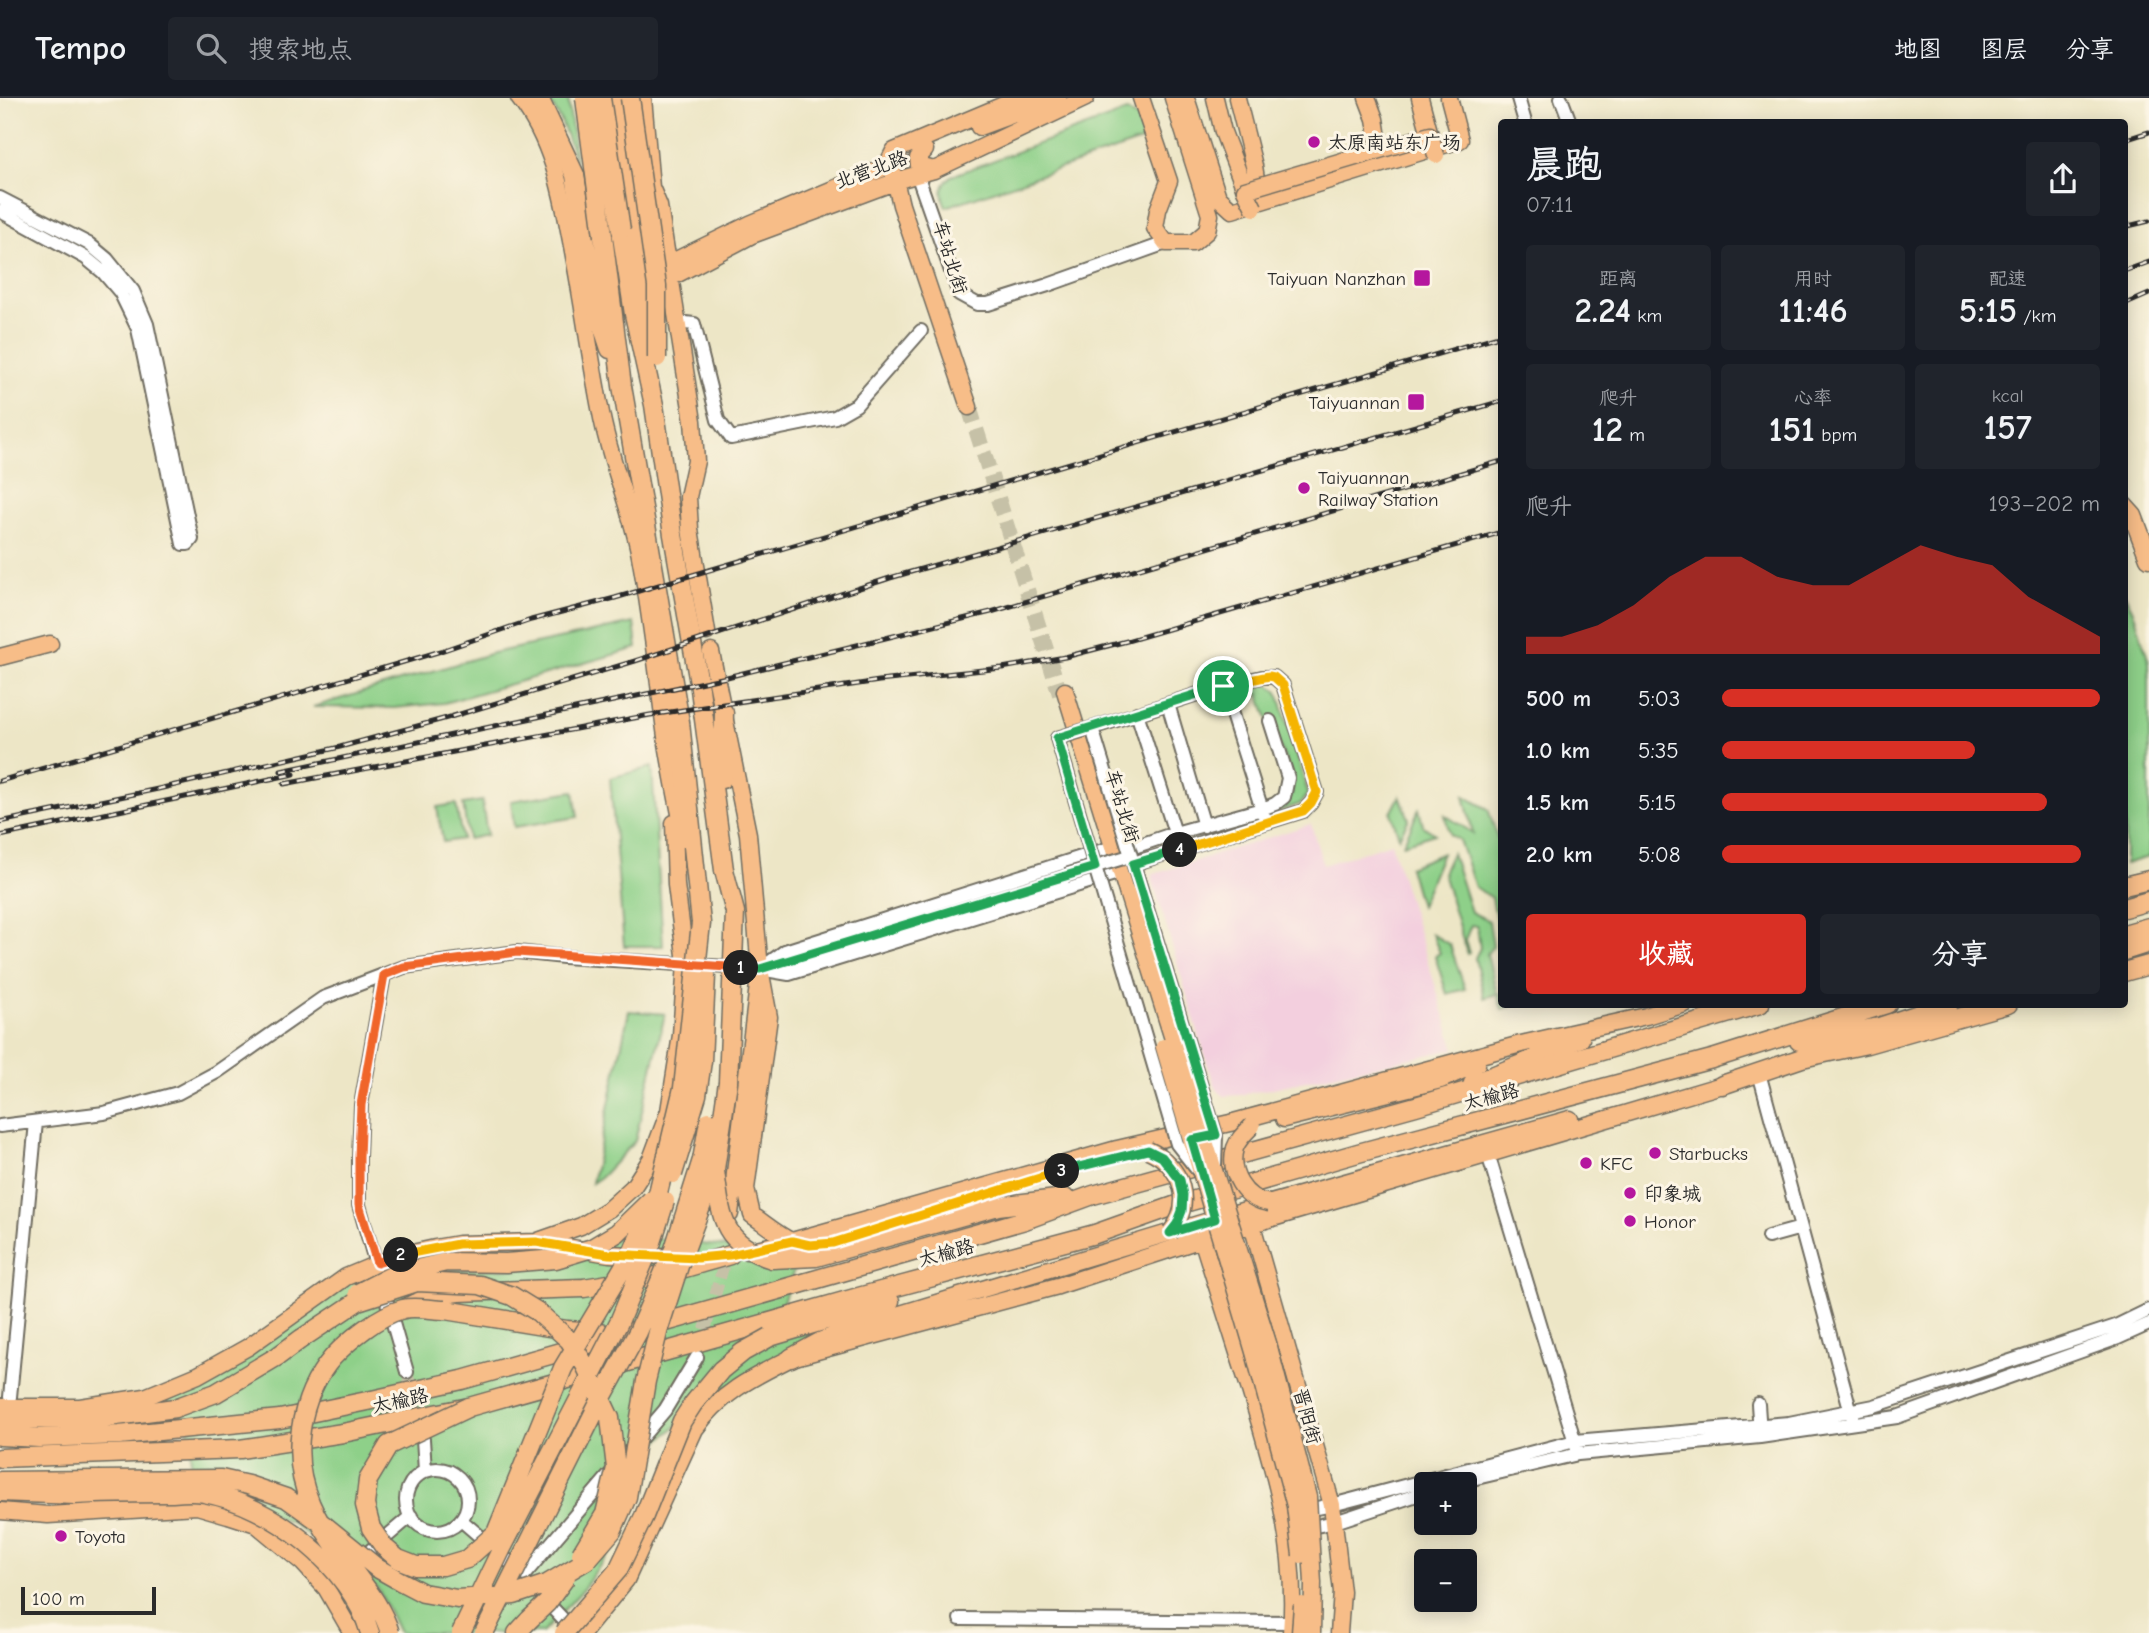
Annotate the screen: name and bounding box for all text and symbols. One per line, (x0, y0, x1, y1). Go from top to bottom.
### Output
search box (168, 17, 658, 80)
text: Tempo (35, 29, 126, 67)
icon: search (192, 29, 230, 67)
text: 搜索地点 (248, 35, 352, 65)
text: 地图 (1894, 35, 1942, 63)
text: 图层 (1980, 35, 2028, 63)
text: 分享 (2066, 35, 2114, 63)
place label: 太原南站东广场 (1328, 132, 1461, 154)
marker: 太原南站东广场 (1306, 134, 1322, 150)
button: share (2026, 142, 2100, 216)
text: 晨跑 (1526, 143, 1602, 187)
street label: 北营北路 (832, 147, 911, 193)
text: 07:11 (1526, 191, 1573, 218)
street label: 车站北街 (928, 218, 972, 297)
place label: Taiyuan Nanzhan (1267, 268, 1406, 290)
marker: Taiyuan Nanzhan (1412, 268, 1432, 288)
text: 距离 (1599, 268, 1637, 290)
text: 用时 (1794, 268, 1832, 290)
text: 配速 (1989, 268, 2027, 290)
text: 2.24 (1574, 290, 1631, 331)
text: 11:46 (1778, 290, 1848, 331)
text: 5:15 (1959, 290, 2017, 331)
text: km (1631, 305, 1662, 327)
text: /km (2017, 305, 2057, 327)
text: kcal (1992, 385, 2024, 407)
text: 爬升 (1599, 387, 1637, 409)
text: 心率 (1794, 387, 1832, 409)
place label: Taiyuannan (1308, 392, 1400, 414)
marker: Taiyuannan (1406, 392, 1426, 412)
text: 157 (1984, 407, 2032, 448)
text: 12 (1592, 409, 1623, 450)
text: 151 (1769, 409, 1815, 450)
text: m (1623, 424, 1645, 446)
text: bpm (1815, 424, 1857, 446)
place label: Taiyuannan Railway Station (1318, 467, 1439, 511)
marker: Taiyuannan Railway Station (1296, 480, 1312, 496)
text: 193–202 m (1988, 490, 2100, 517)
text: 爬升 (1526, 493, 1572, 520)
pin (1193, 656, 1253, 716)
icon: arrive (1204, 667, 1242, 705)
text: 500 m (1526, 685, 1591, 712)
text: 5:03 (1638, 685, 1680, 712)
text: 1.0 km (1526, 737, 1590, 764)
text: 5:35 (1638, 737, 1679, 764)
street label: 车站北街 (1100, 767, 1144, 846)
text: 1.5 km (1526, 789, 1589, 816)
text: 5:15 (1638, 789, 1676, 816)
pin: 4 (1162, 832, 1198, 868)
text: 4 (1175, 838, 1184, 860)
text: 2.0 km (1526, 841, 1592, 868)
text: 5:08 (1638, 841, 1680, 868)
button: 收藏 (1526, 914, 1806, 994)
button: 分享 (1820, 914, 2100, 994)
pin: 1 (724, 950, 758, 986)
text: 1 (737, 956, 744, 978)
street label: 太榆路 (1461, 1079, 1522, 1115)
place label: Starbucks (1669, 1143, 1748, 1165)
marker: Starbucks (1647, 1145, 1663, 1161)
place label: KFC (1600, 1153, 1633, 1175)
pin: 3 (1044, 1154, 1080, 1188)
marker: KFC (1578, 1155, 1594, 1171)
text: 3 (1057, 1159, 1066, 1181)
place label: 印象城 (1644, 1183, 1701, 1205)
marker: 印象城 (1622, 1185, 1638, 1201)
place label: Honor (1644, 1211, 1696, 1233)
marker: Honor (1622, 1213, 1638, 1229)
street label: 太榆路 (916, 1235, 977, 1271)
pin: 2 (384, 1238, 418, 1272)
text: 2 (396, 1243, 405, 1265)
street label: 太榆路 (370, 1384, 430, 1418)
street label: 晋阳街 (1289, 1386, 1325, 1447)
map controls (1414, 1472, 1477, 1612)
button: + (1414, 1472, 1477, 1535)
place label: Toyota (75, 1526, 126, 1548)
marker: Toyota (53, 1528, 69, 1544)
button: − (1414, 1549, 1477, 1612)
scale bar (21, 1584, 156, 1616)
text: 100 m (32, 1588, 85, 1610)

